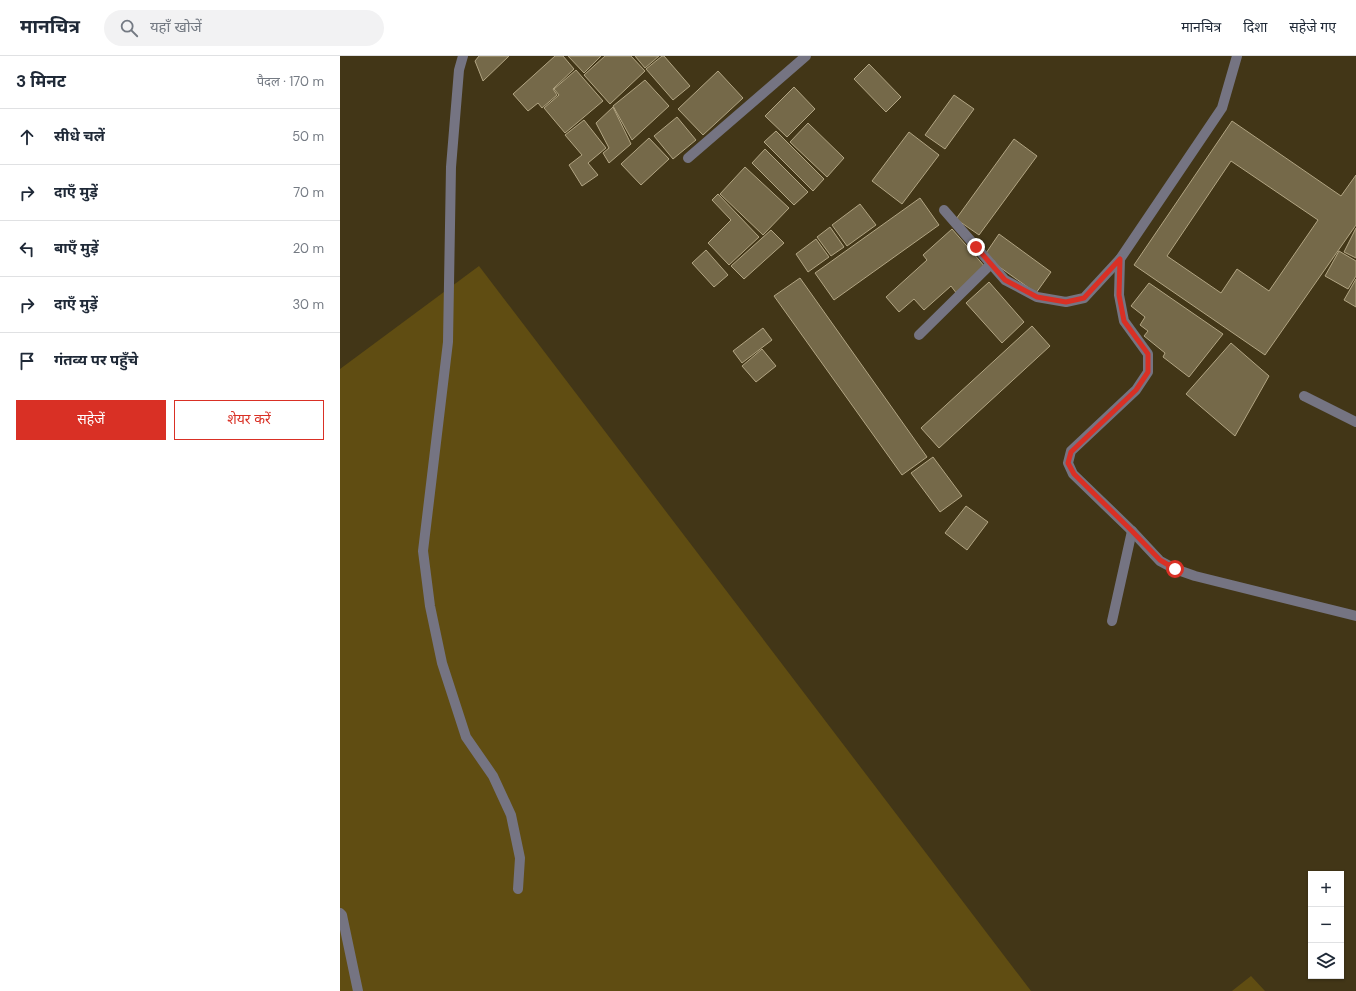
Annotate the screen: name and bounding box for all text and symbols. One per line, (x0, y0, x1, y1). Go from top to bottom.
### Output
search box (104, 10, 384, 46)
text: मानचित्र (20, 14, 80, 39)
icon: search (118, 17, 140, 39)
text: यहाँ खोजें (150, 17, 202, 37)
text: मानचित्र (1181, 18, 1221, 36)
text: दिशा (1243, 18, 1267, 36)
text: सहेजे गए (1289, 18, 1336, 36)
text: 3 मिनट (16, 70, 66, 92)
text: पैदल · 170 m (257, 73, 324, 90)
icon: ahead (16, 126, 38, 148)
text: सीधे चलें (54, 126, 105, 146)
text: 50 m (292, 128, 324, 145)
icon: right (16, 182, 38, 204)
text: दाएँ मुड़ें (54, 182, 98, 202)
text: 70 m (293, 184, 324, 201)
icon: left (16, 238, 38, 260)
text: बाएँ मुड़ें (54, 238, 99, 258)
route end (967, 238, 985, 256)
text: 20 m (293, 240, 324, 257)
icon: right (16, 294, 38, 316)
text: दाएँ मुड़ें (54, 294, 98, 314)
text: 30 m (292, 296, 324, 313)
icon: arrive (16, 350, 38, 372)
text: गंतव्य पर पहुँचे (54, 350, 138, 370)
button: सहेजें (16, 400, 166, 440)
button: शेयर करें (174, 400, 324, 440)
route start (1166, 560, 1184, 578)
map controls (1308, 871, 1344, 979)
button: + (1308, 871, 1344, 907)
button: − (1308, 907, 1344, 943)
button: layers (1308, 943, 1344, 979)

